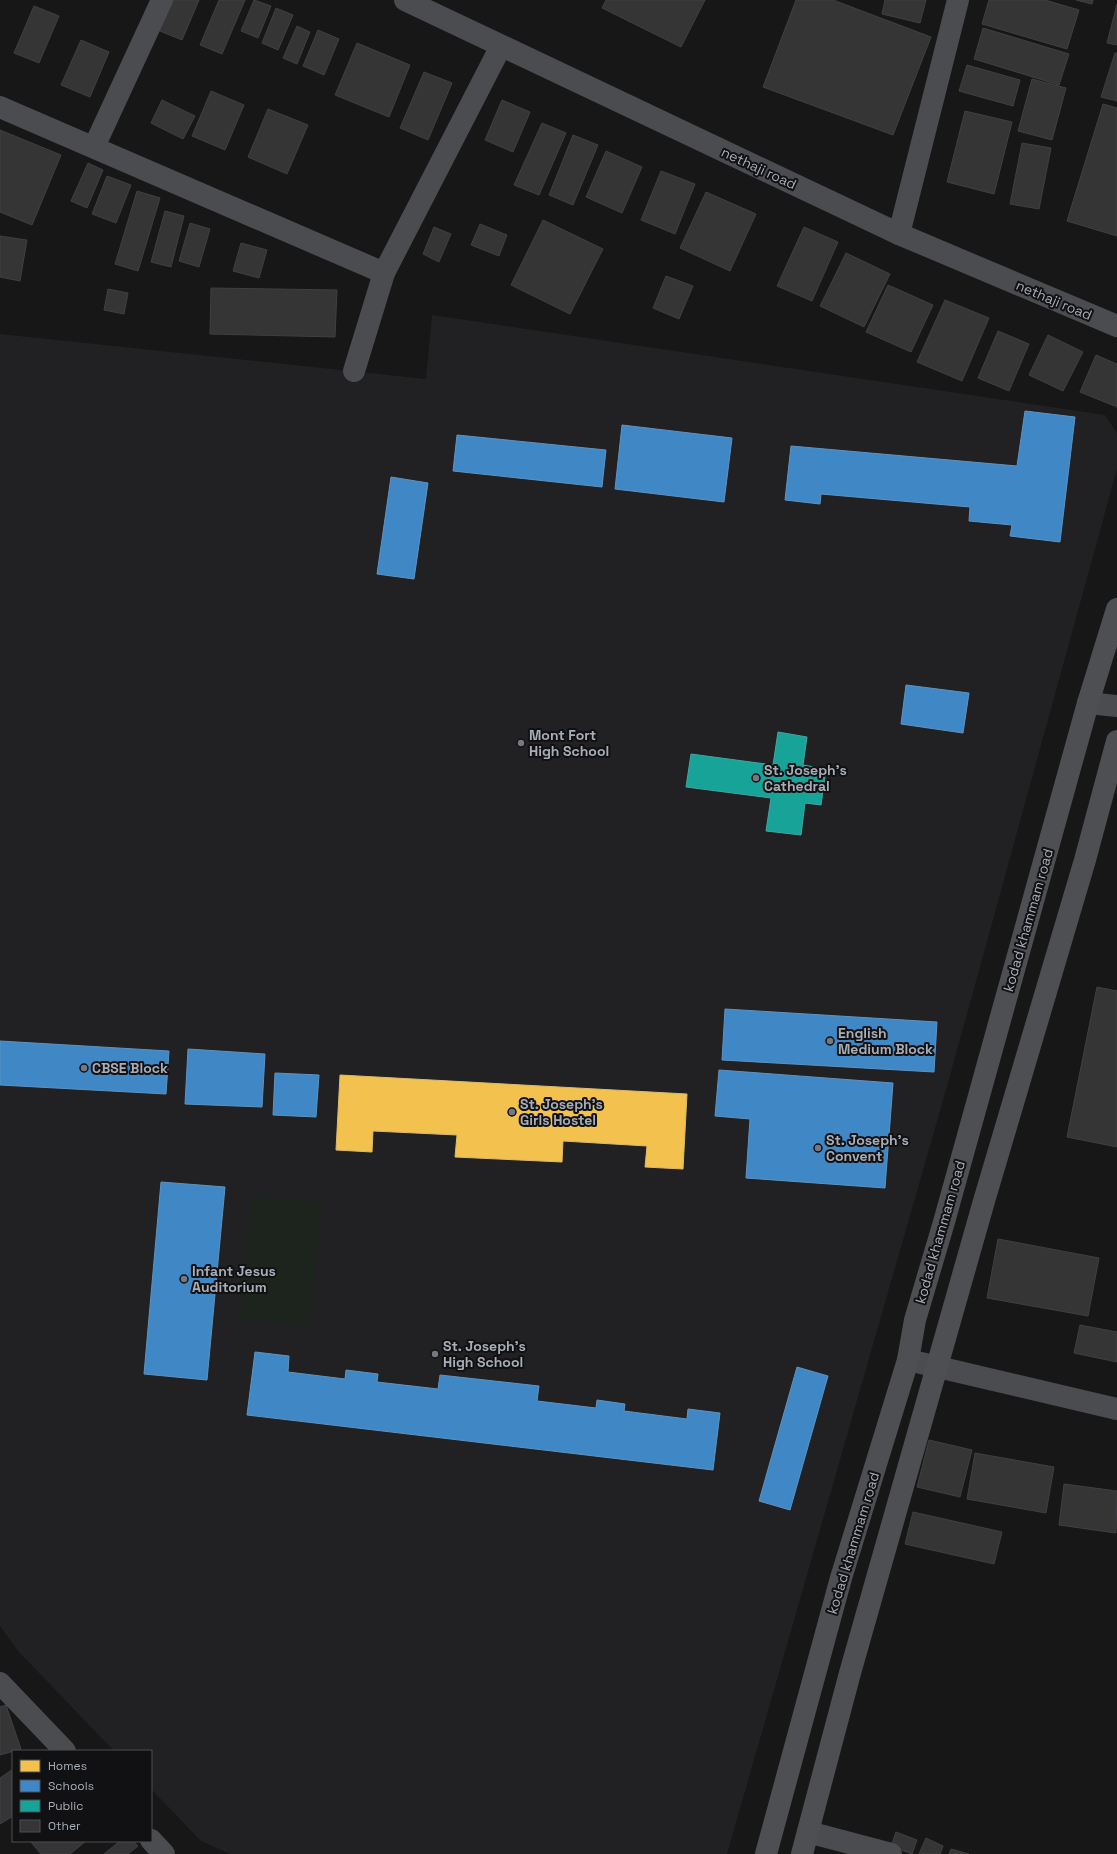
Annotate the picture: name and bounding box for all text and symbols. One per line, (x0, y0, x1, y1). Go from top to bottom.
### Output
street label: nethaji road (719, 143, 799, 193)
street label: nethaji road (1013, 276, 1095, 324)
place label: Mont Fort High School (529, 726, 609, 760)
marker: Mont Fort High School (516, 738, 526, 748)
place label: St. Joseph's Cathedral (764, 761, 847, 795)
marker: St. Joseph's Cathedral (751, 773, 761, 783)
street label: kodad khammam road (999, 846, 1057, 994)
place label: English Medium Block (838, 1024, 933, 1058)
marker: English Medium Block (825, 1036, 835, 1046)
place label: CBSE Block (92, 1059, 168, 1077)
marker: CBSE Block (79, 1063, 89, 1073)
place label: St. Joseph's Girls Hostel (520, 1095, 603, 1129)
marker: St. Joseph's Girls Hostel (507, 1107, 517, 1117)
place label: St. Joseph's Convent (826, 1131, 909, 1165)
marker: St. Joseph's Convent (813, 1143, 823, 1153)
street label: kodad khammam road (911, 1158, 969, 1306)
place label: Infant Jesus Auditorium (192, 1262, 276, 1296)
marker: Infant Jesus Auditorium (179, 1274, 189, 1284)
place label: St. Joseph's High School (443, 1337, 526, 1371)
marker: St. Joseph's High School (430, 1349, 440, 1359)
street label: kodad khammam road (823, 1470, 883, 1616)
legend (12, 1750, 152, 1842)
text: Homes (48, 1758, 87, 1774)
text: Schools (48, 1778, 94, 1794)
text: Public (48, 1798, 83, 1814)
text: Other (48, 1818, 81, 1834)

